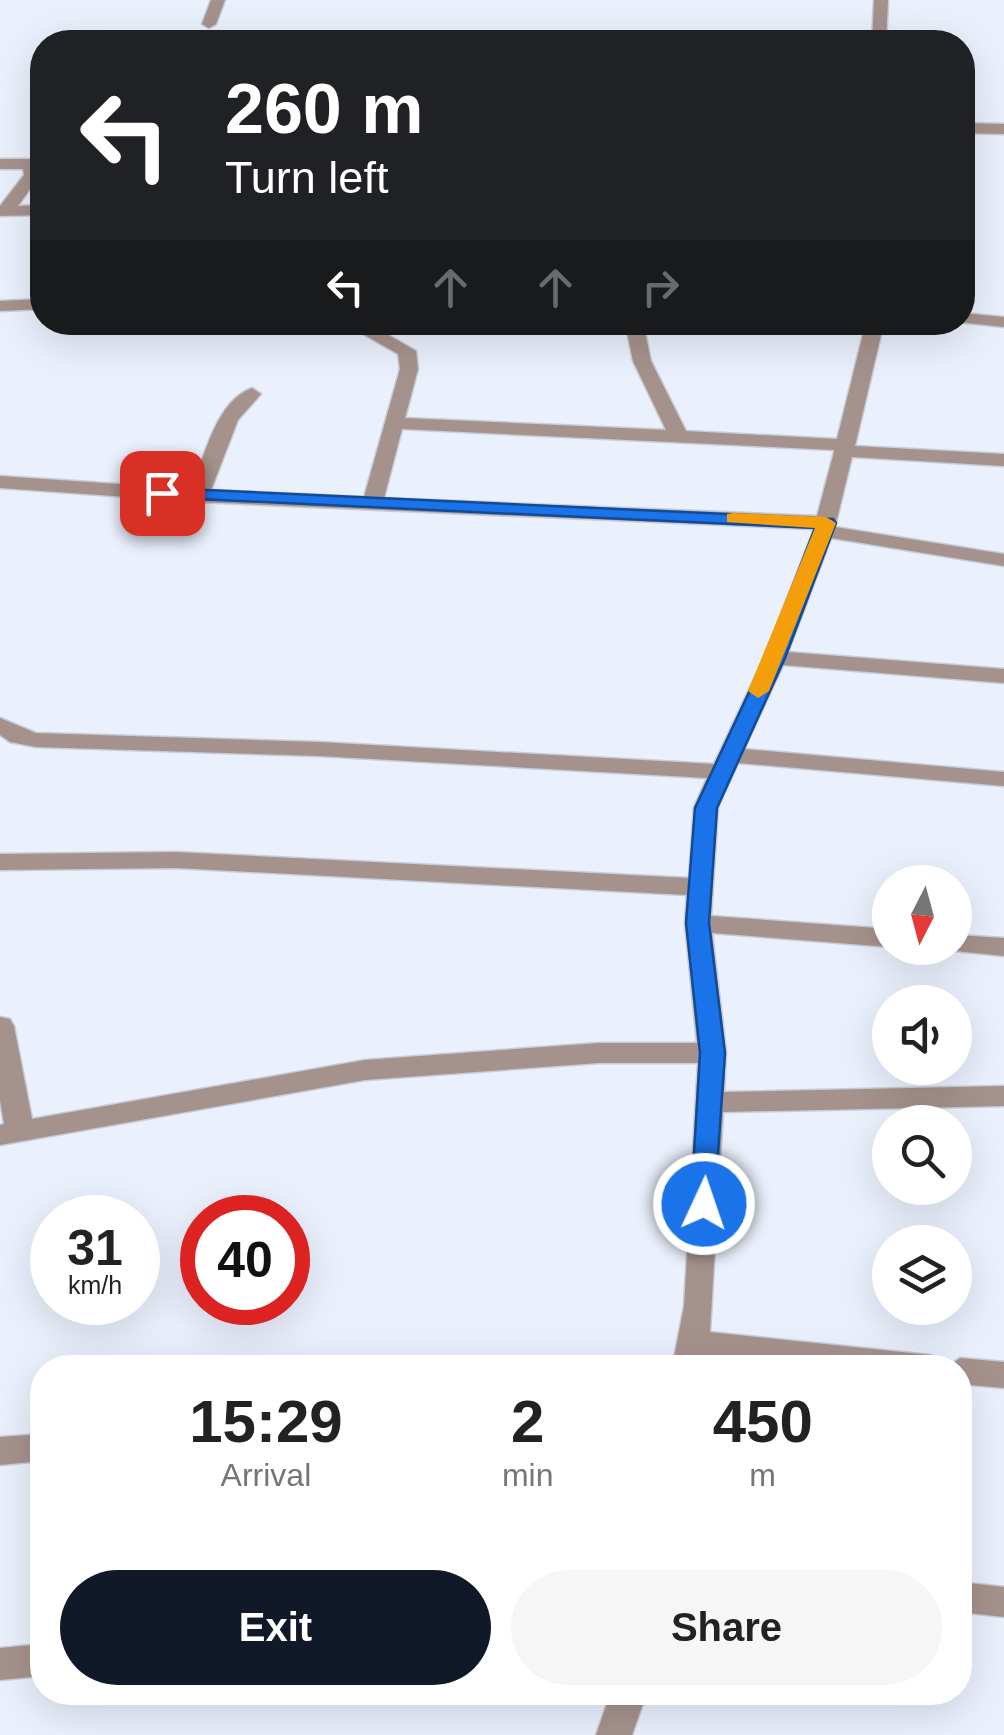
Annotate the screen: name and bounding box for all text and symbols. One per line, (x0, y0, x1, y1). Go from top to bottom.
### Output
icon: left (60, 70, 190, 200)
text: 260 m (225, 70, 423, 148)
text: Turn left (225, 152, 388, 203)
icon: left (318, 260, 373, 315)
icon: ahead (423, 260, 478, 315)
icon: ahead (528, 260, 583, 315)
icon: right (633, 260, 688, 315)
pin (120, 451, 205, 536)
icon: arrive (135, 466, 190, 521)
north arrow (872, 865, 972, 965)
map controls (872, 865, 972, 1325)
button: sound (872, 985, 972, 1085)
button: search (872, 1105, 972, 1205)
position arrow (652, 1152, 756, 1256)
speed limit sign: 40 (180, 1195, 310, 1325)
text: 31 (67, 1220, 123, 1276)
button: layers (872, 1225, 972, 1325)
text: km/h (68, 1271, 122, 1299)
text: 15:29 (189, 1388, 343, 1455)
text: 2 (511, 1388, 544, 1455)
text: 450 (713, 1388, 813, 1455)
text: Arrival (221, 1457, 311, 1493)
text: min (502, 1457, 553, 1493)
text: m (749, 1457, 776, 1493)
button: Exit (60, 1570, 491, 1685)
button: Share (511, 1570, 942, 1685)

